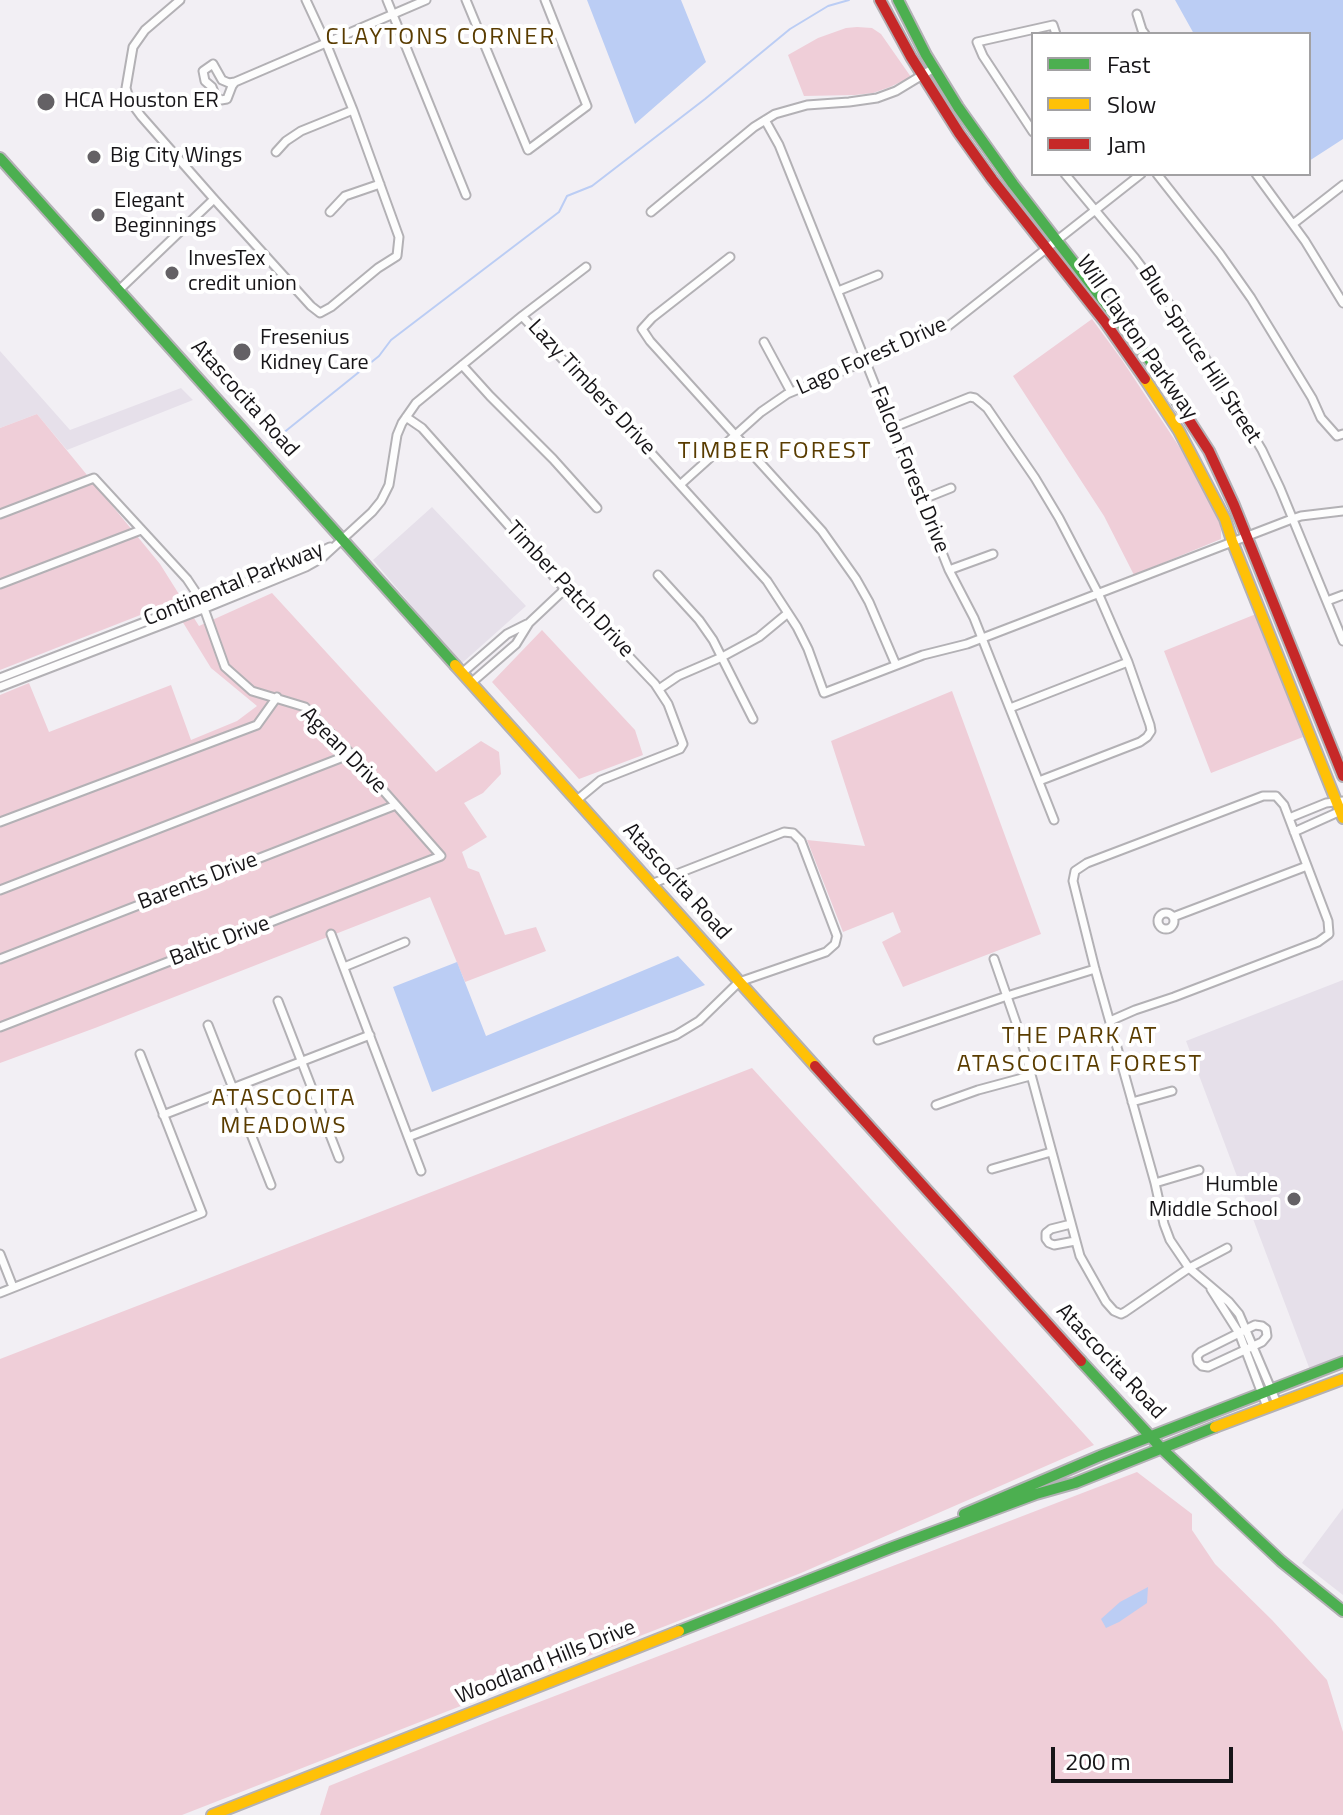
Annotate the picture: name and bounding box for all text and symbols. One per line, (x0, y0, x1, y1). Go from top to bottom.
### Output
district label: CLAYTONS CORNER (326, 24, 556, 52)
legend (1031, 32, 1311, 176)
text: Fast (1107, 46, 1150, 82)
text: Slow (1107, 86, 1156, 122)
place label: HCA Houston ER (64, 89, 219, 115)
marker: HCA Houston ER (35, 91, 57, 113)
text: Jam (1107, 126, 1146, 162)
place label: Big City Wings (110, 144, 242, 170)
marker: Big City Wings (85, 148, 103, 166)
place label: Elegant Beginnings (114, 189, 217, 240)
marker: Elegant Beginnings (89, 206, 107, 224)
place label: InvesTex credit union (188, 247, 297, 298)
street label: Will Clayton Parkway (1069, 251, 1203, 425)
street label: Blue Spruce Hill Street (1132, 261, 1266, 449)
marker: InvesTex credit union (163, 264, 181, 282)
street label: Lago Forest Drive (793, 312, 951, 402)
street label: Lazy Timbers Drive (522, 315, 660, 461)
place label: Fresenius Kidney Care (260, 326, 369, 378)
street label: Atascocita Road (185, 335, 303, 463)
marker: Fresenius Kidney Care (231, 341, 253, 363)
street label: Falcon Forest Drive (864, 383, 954, 557)
district label: TIMBER FOREST (678, 438, 872, 466)
street label: Timber Patch Drive (499, 517, 639, 663)
street label: Continental Parkway (140, 537, 328, 633)
street label: Agean Drive (294, 702, 392, 800)
street label: Atascocita Road (617, 818, 735, 946)
street label: Barents Drive (135, 847, 261, 917)
street label: Baltic Drive (166, 911, 274, 973)
district label: THE PARK AT ATASCOCITA FOREST (957, 1023, 1203, 1079)
district label: ATASCOCITA MEADOWS (211, 1085, 357, 1141)
place label: Humble Middle School (1149, 1173, 1278, 1224)
marker: Humble Middle School (1285, 1190, 1303, 1208)
street label: Atascocita Road (1050, 1299, 1170, 1425)
street label: Woodland Hills Drive (452, 1615, 640, 1711)
scale bar (1055, 1731, 1237, 1781)
text: 200 m (1065, 1743, 1131, 1779)

